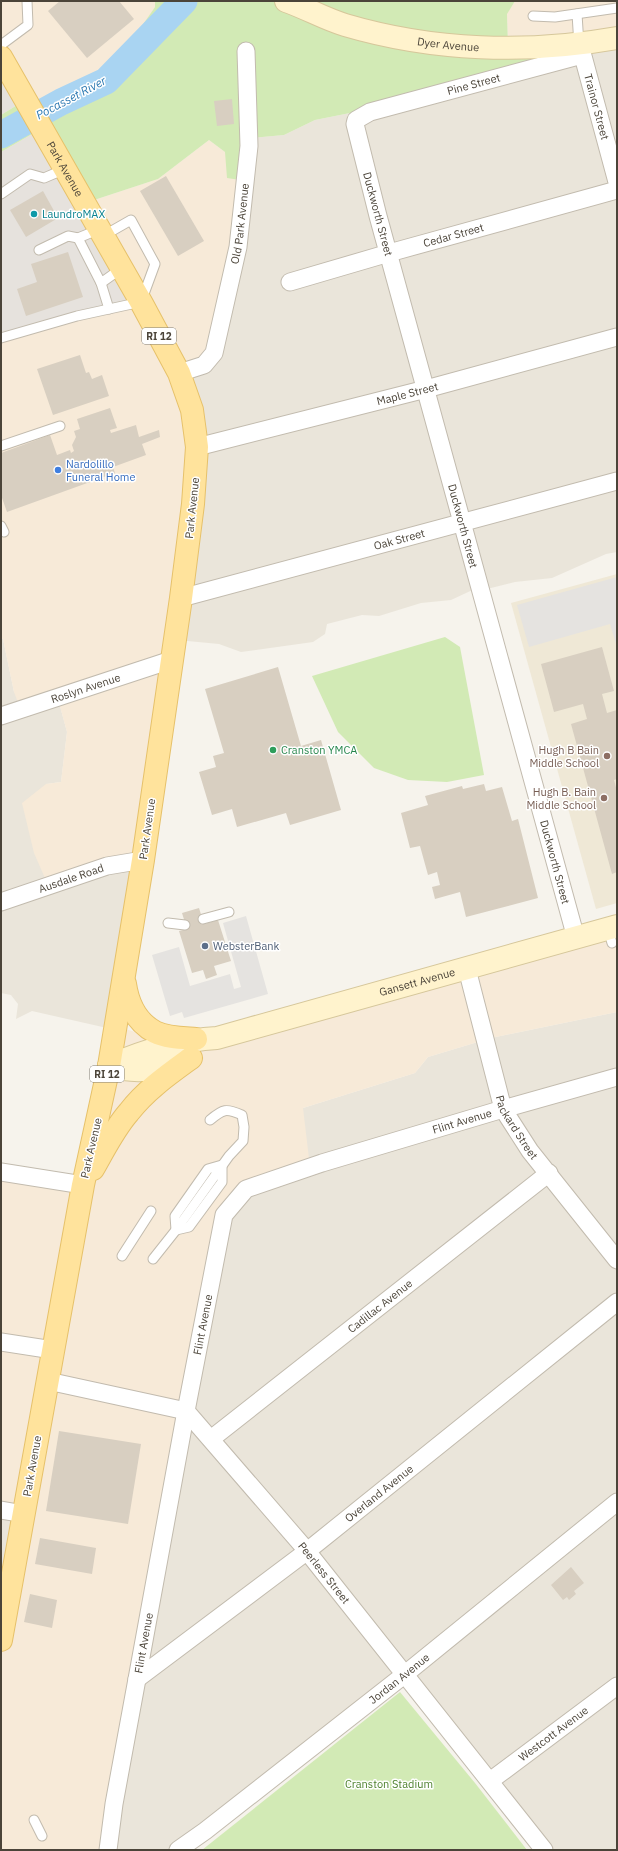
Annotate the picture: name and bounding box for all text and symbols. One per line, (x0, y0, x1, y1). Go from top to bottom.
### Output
street label: Dyer Avenue (416, 34, 480, 54)
street label: Pine Street (445, 70, 502, 98)
street label: Trainor Street (581, 72, 612, 141)
water label: Pocasset River (33, 73, 109, 122)
street label: Park Avenue (44, 139, 86, 199)
street label: Duckworth Street (360, 170, 396, 258)
street label: Old Park Avenue (227, 182, 252, 265)
place label: LaundroMAX (42, 207, 105, 221)
marker: LaundroMAX (29, 209, 39, 219)
street label: Cedar Street (422, 220, 485, 250)
road number: RI 12 (142, 328, 176, 344)
street label: Maple Street (375, 379, 440, 408)
place label: Nardolillo Funeral Home (66, 457, 135, 484)
marker: Nardolillo Funeral Home (53, 465, 63, 475)
street label: Park Avenue (182, 477, 202, 539)
street label: Duckworth Street (445, 482, 481, 570)
street label: Oak Street (372, 526, 426, 553)
street label: Roslyn Avenue (49, 670, 122, 706)
place label: Cranston YMCA (281, 743, 357, 757)
place label: Hugh B Bain Middle School (529, 743, 599, 770)
marker: Cranston YMCA (268, 745, 278, 755)
marker: Hugh B Bain Middle School (602, 751, 612, 761)
place label: Hugh B. Bain Middle School (526, 785, 596, 812)
marker: Hugh B. Bain Middle School (599, 793, 609, 803)
street label: Park Avenue (136, 798, 158, 860)
street label: Duckworth Street (537, 818, 573, 906)
street label: Ausdale Road (37, 861, 105, 896)
place label: WebsterBank (213, 939, 280, 953)
marker: WebsterBank (200, 941, 210, 951)
street label: Gansett Avenue (378, 965, 457, 999)
road number: RI 12 (90, 1066, 124, 1082)
street label: Packard Street (493, 1094, 541, 1162)
street label: Flint Avenue (431, 1106, 493, 1137)
street label: Park Avenue (77, 1116, 105, 1180)
street label: Cadillac Avenue (345, 1276, 415, 1336)
street label: Flint Avenue (190, 1293, 215, 1356)
street label: Park Avenue (20, 1434, 44, 1498)
street label: Overland Avenue (342, 1462, 416, 1525)
street label: Peerless Street (295, 1539, 353, 1607)
street label: Flint Avenue (131, 1612, 156, 1675)
street label: Jordan Avenue (366, 1650, 432, 1707)
street label: Westcott Avenue (516, 1703, 591, 1764)
park label: Cranston Stadium (345, 1777, 433, 1791)

